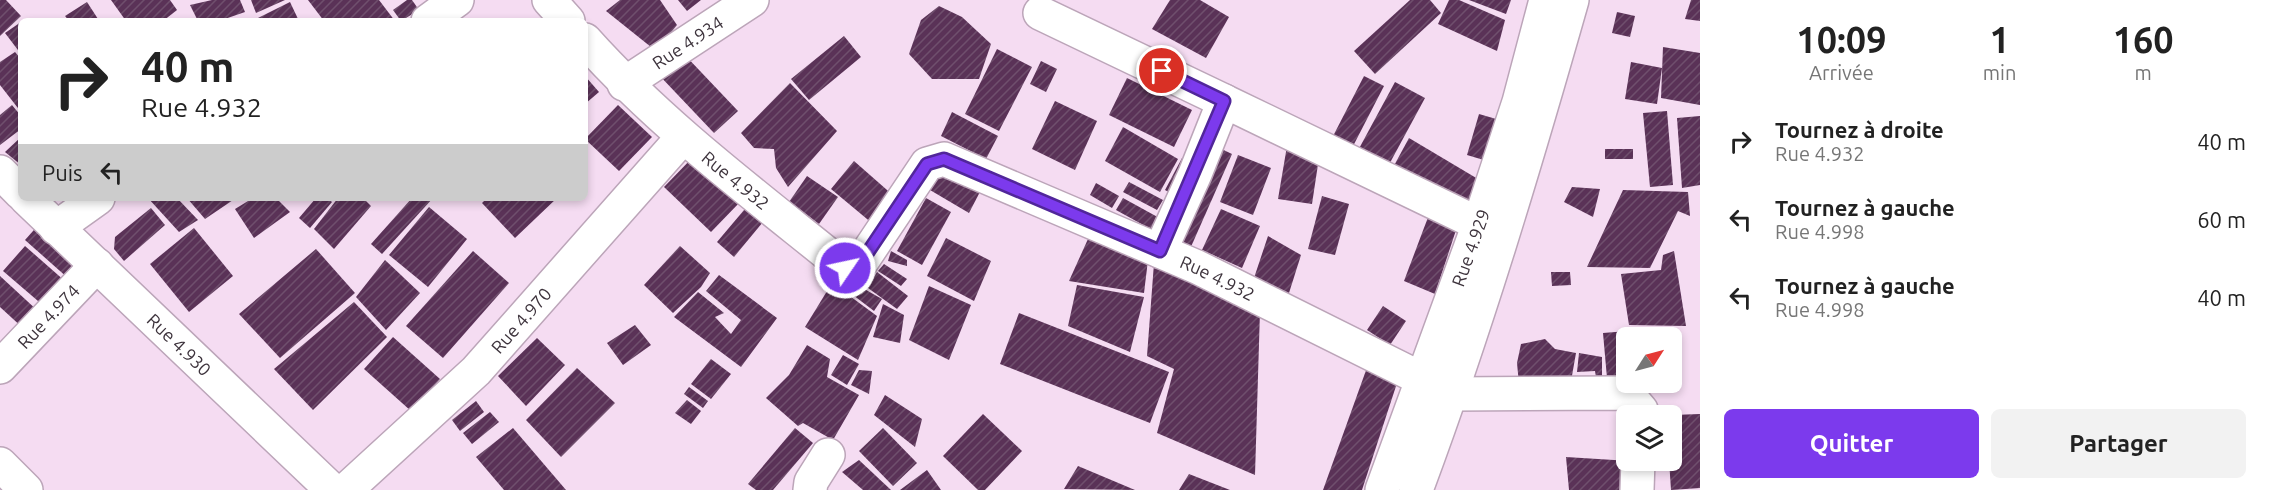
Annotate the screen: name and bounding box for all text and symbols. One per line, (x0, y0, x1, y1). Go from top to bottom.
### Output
street label: Rue 4.934 (648, 12, 727, 73)
text: 10:09 (1796, 19, 1886, 60)
text: 1 (1989, 19, 2010, 60)
text: 160 (2113, 19, 2174, 60)
icon: right (42, 42, 120, 120)
text: 40 m (141, 43, 235, 90)
pin (1136, 45, 1187, 96)
icon: arrive (1145, 54, 1178, 87)
text: Arrivée (1809, 61, 1874, 84)
text: min (1983, 61, 2016, 84)
text: m (2135, 61, 2152, 84)
text: Rue 4.932 (141, 92, 262, 122)
text: Tournez à droite (1775, 117, 1944, 142)
icon: right (1724, 125, 1757, 158)
text: 40 m (2197, 129, 2246, 154)
text: Rue 4.932 (1775, 142, 1865, 165)
street label: Rue 4.932 (698, 147, 773, 213)
icon: left (95, 156, 128, 189)
text: Puis (42, 160, 83, 185)
text: Tournez à gauche (1775, 195, 1955, 220)
icon: left (1724, 203, 1757, 236)
street label: Rue 4.929 (1447, 206, 1493, 289)
text: 60 m (2197, 207, 2246, 232)
text: Rue 4.998 (1775, 220, 1865, 243)
position arrow (813, 236, 877, 300)
street label: Rue 4.932 (1177, 251, 1258, 304)
text: Tournez à gauche (1775, 273, 1955, 298)
street label: Rue 4.974 (13, 280, 83, 352)
icon: left (1724, 281, 1757, 314)
street label: Rue 4.970 (487, 283, 555, 357)
text: 40 m (2197, 285, 2246, 310)
text: Rue 4.998 (1775, 298, 1865, 321)
street label: Rue 4.930 (143, 309, 215, 379)
north arrow (1616, 327, 1682, 393)
map controls (1616, 327, 1682, 471)
button: layers (1616, 405, 1682, 471)
button: Quitter (1724, 409, 1979, 478)
button: Partager (1991, 409, 2246, 478)

